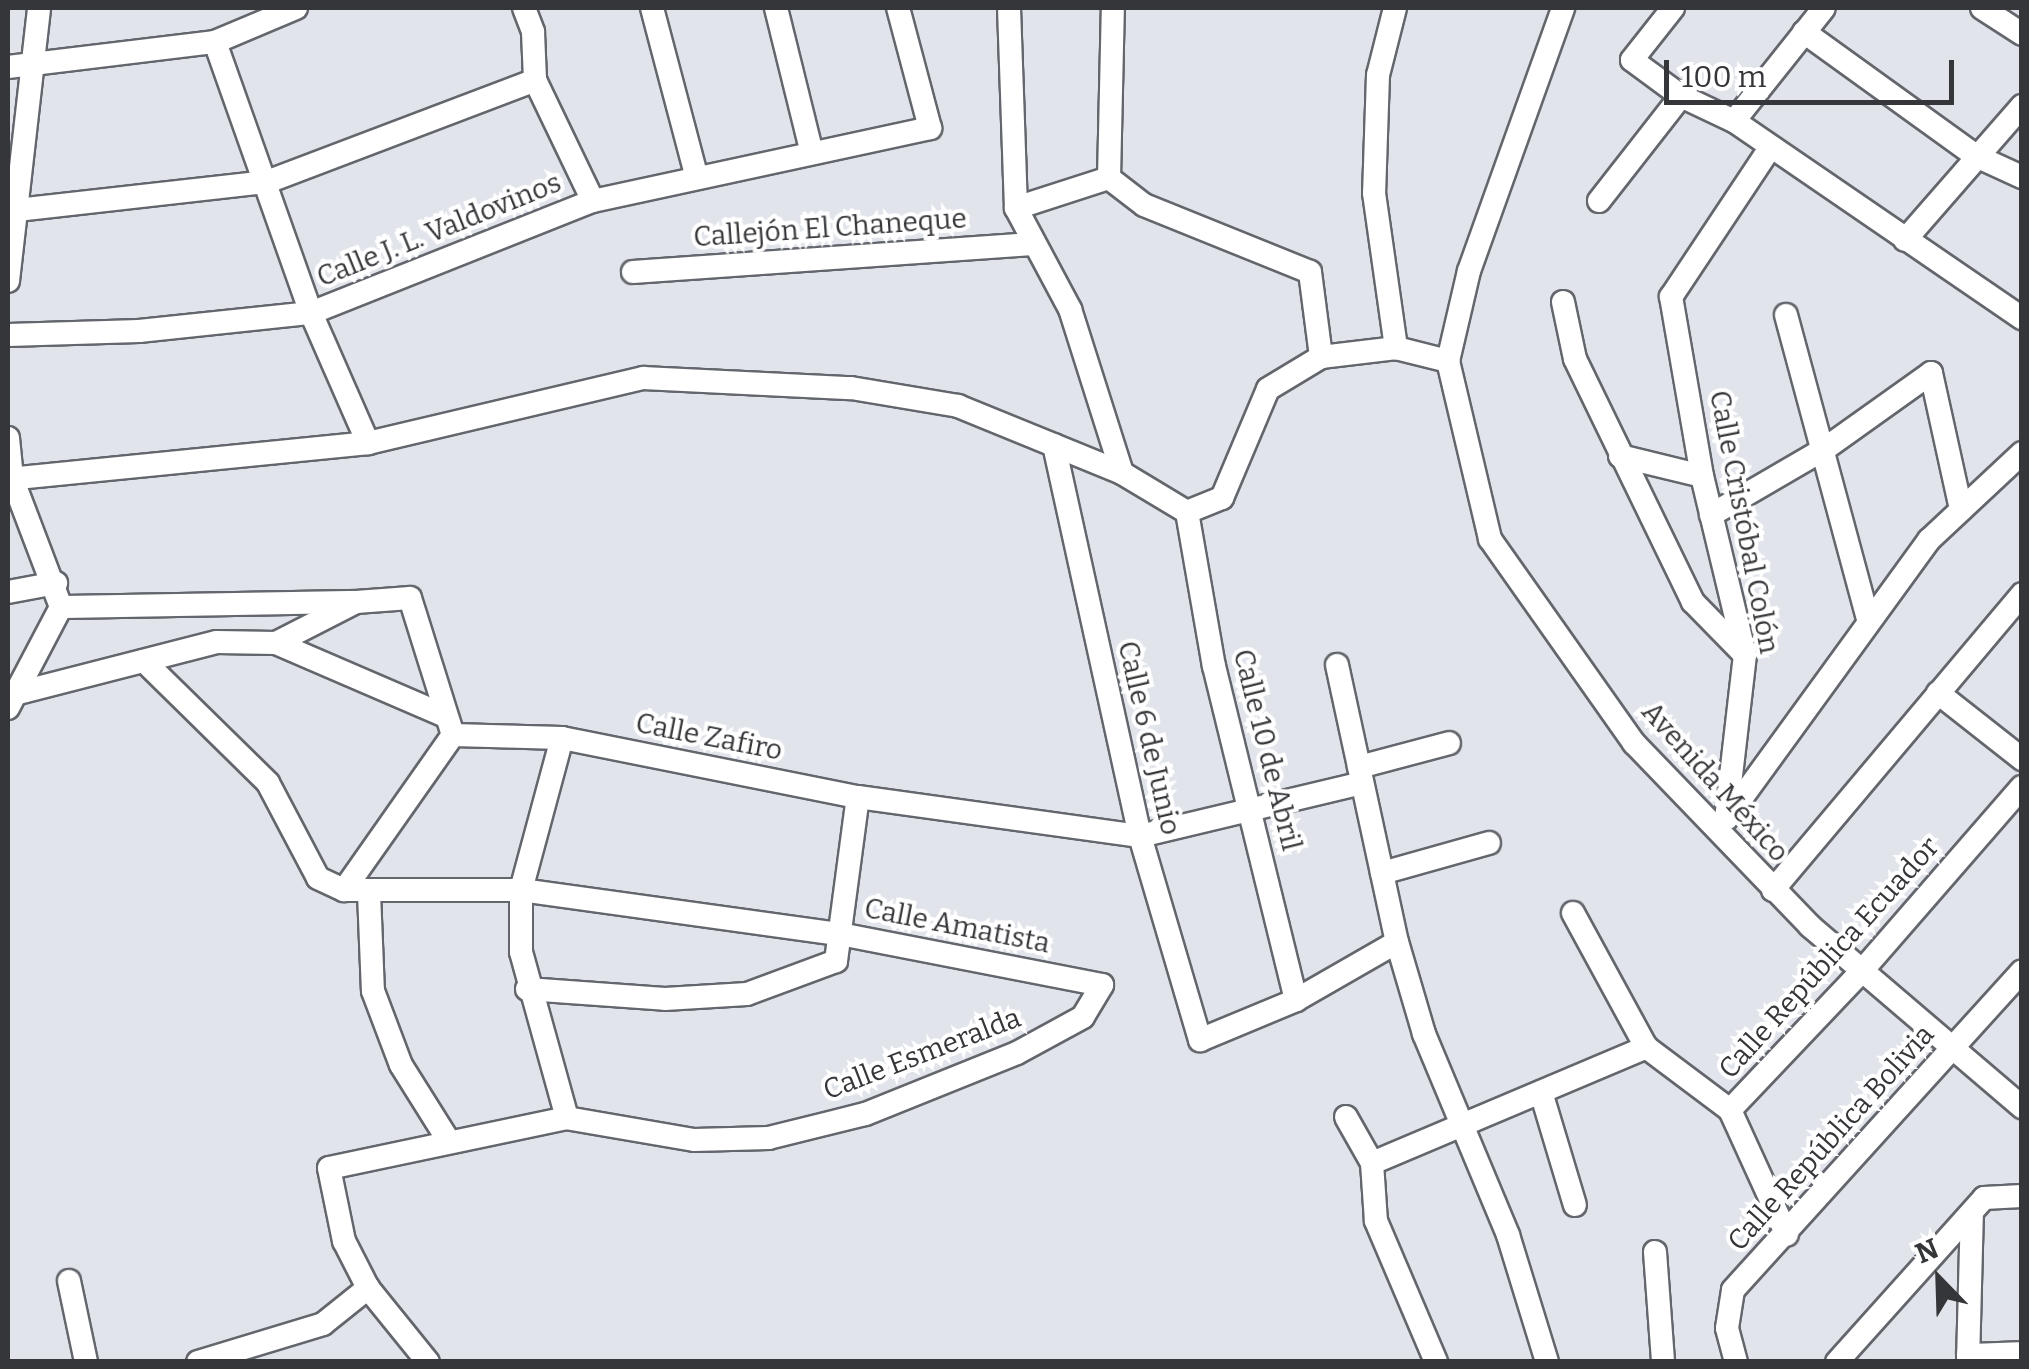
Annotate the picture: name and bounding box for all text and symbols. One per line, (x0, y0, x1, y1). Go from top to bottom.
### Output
scale bar (1669, 40, 1959, 102)
text: 100 m (1681, 59, 1766, 95)
street label: Calle J. L. Valdovinos (312, 166, 566, 294)
street label: Callejón El Chaneque (692, 202, 968, 254)
street label: Calle Cristóbal Colón (1702, 388, 1786, 656)
street label: Calle 6 de Junio (1110, 638, 1188, 838)
street label: Calle 10 de Abril (1226, 646, 1308, 854)
street label: Avenida México (1634, 695, 1796, 869)
street label: Calle Zafiro (633, 706, 785, 768)
street label: Calle República Ecuador (1712, 830, 1946, 1086)
street label: Calle Amatista (861, 892, 1053, 960)
street label: Calle Esmeralda (819, 1001, 1025, 1107)
street label: Calle República Bolivia (1721, 1018, 1941, 1258)
north arrow (1889, 1229, 1989, 1329)
text: N (1911, 1232, 1943, 1270)

